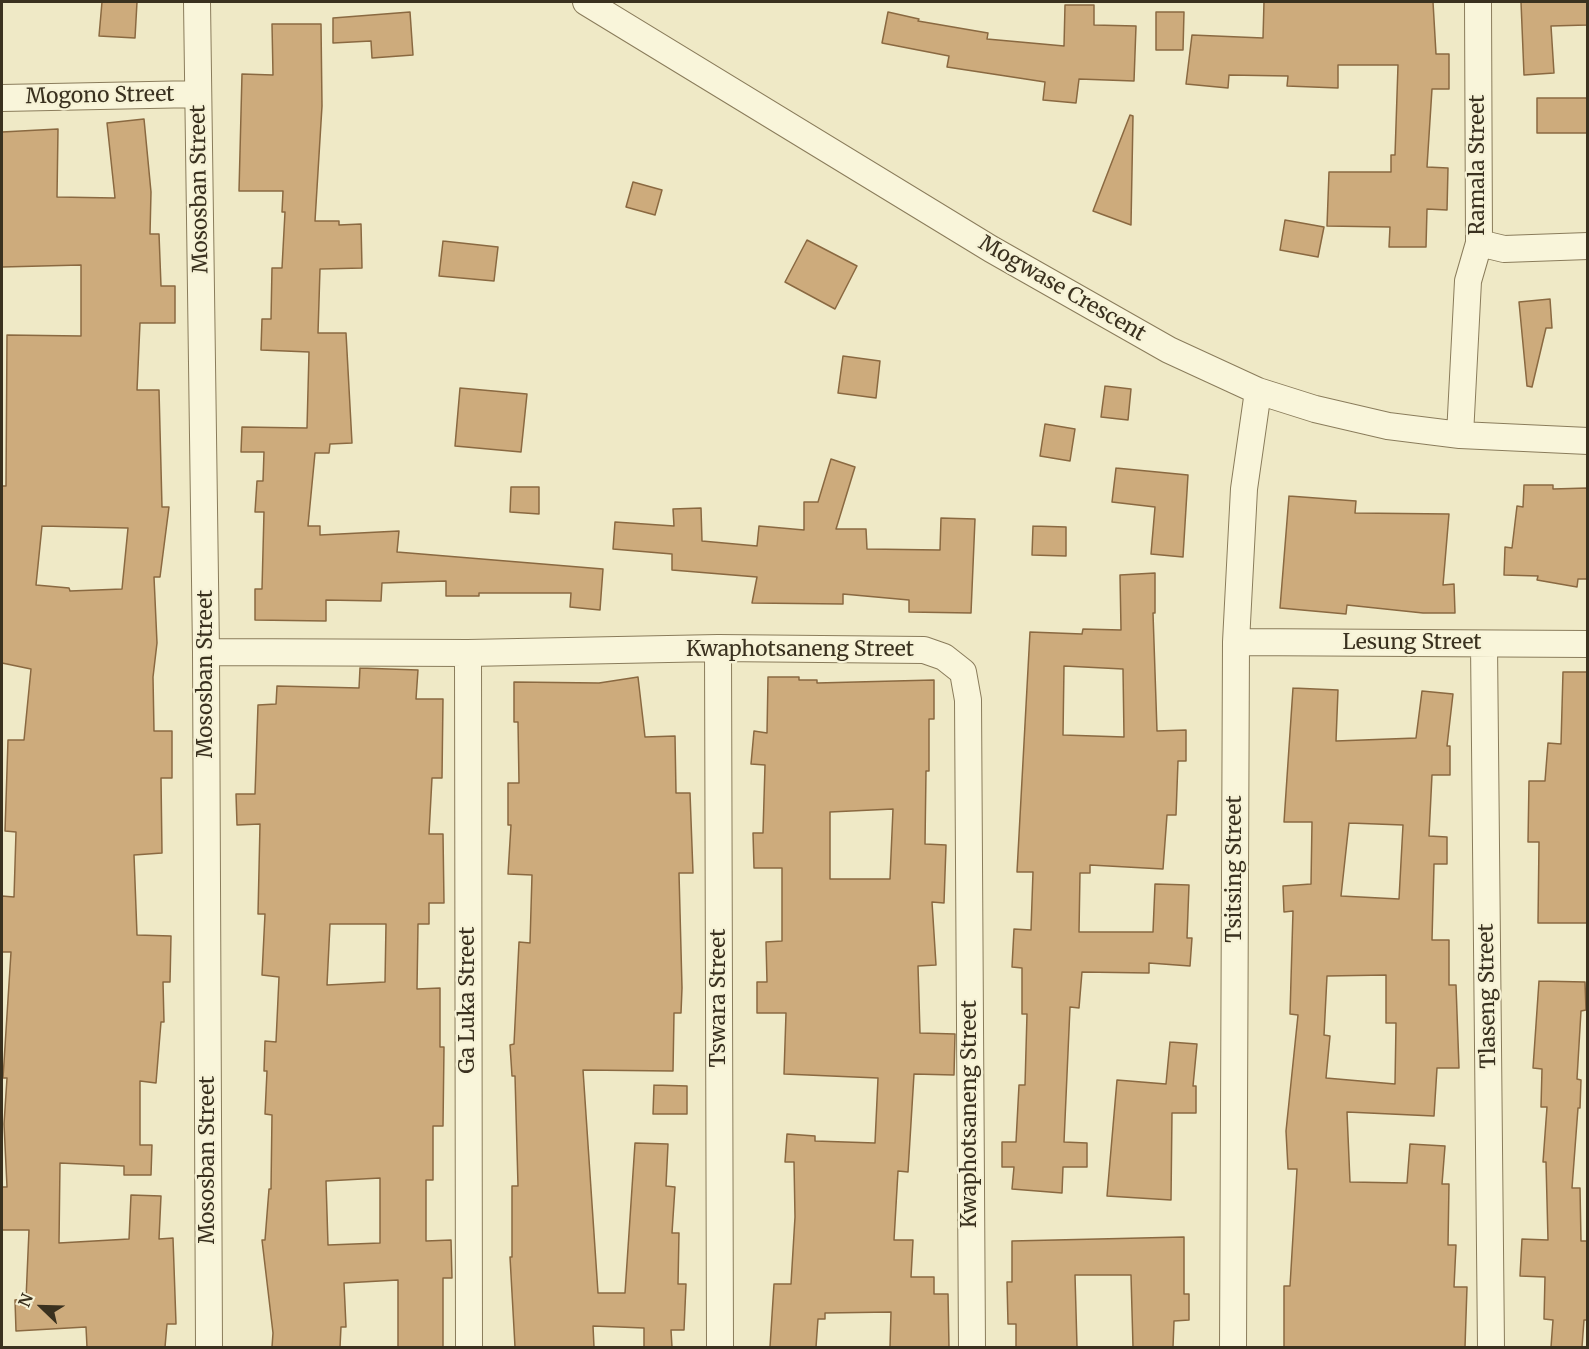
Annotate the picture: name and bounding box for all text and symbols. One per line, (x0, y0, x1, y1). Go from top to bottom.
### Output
street label: Mogono Street (25, 82, 175, 110)
street label: Ramala Street (1465, 95, 1491, 235)
street label: Mososban Street (186, 105, 214, 273)
street label: Mogwase Crescent (974, 231, 1150, 347)
street label: Mososban Street (193, 590, 219, 758)
street label: Lesung Street (1342, 630, 1482, 656)
street label: Kwaphotsaneng Street (686, 637, 914, 663)
street label: Tsitsing Street (1222, 795, 1248, 943)
street label: Tlaseng Street (1474, 923, 1502, 1069)
street label: Ga Luka Street (455, 927, 481, 1073)
street label: Tswara Street (706, 929, 732, 1067)
street label: Kwaphotsaneng Street (957, 1000, 983, 1228)
street label: Mososban Street (195, 1076, 221, 1244)
north arrow (12, 1277, 72, 1337)
text: N (14, 1290, 37, 1310)

